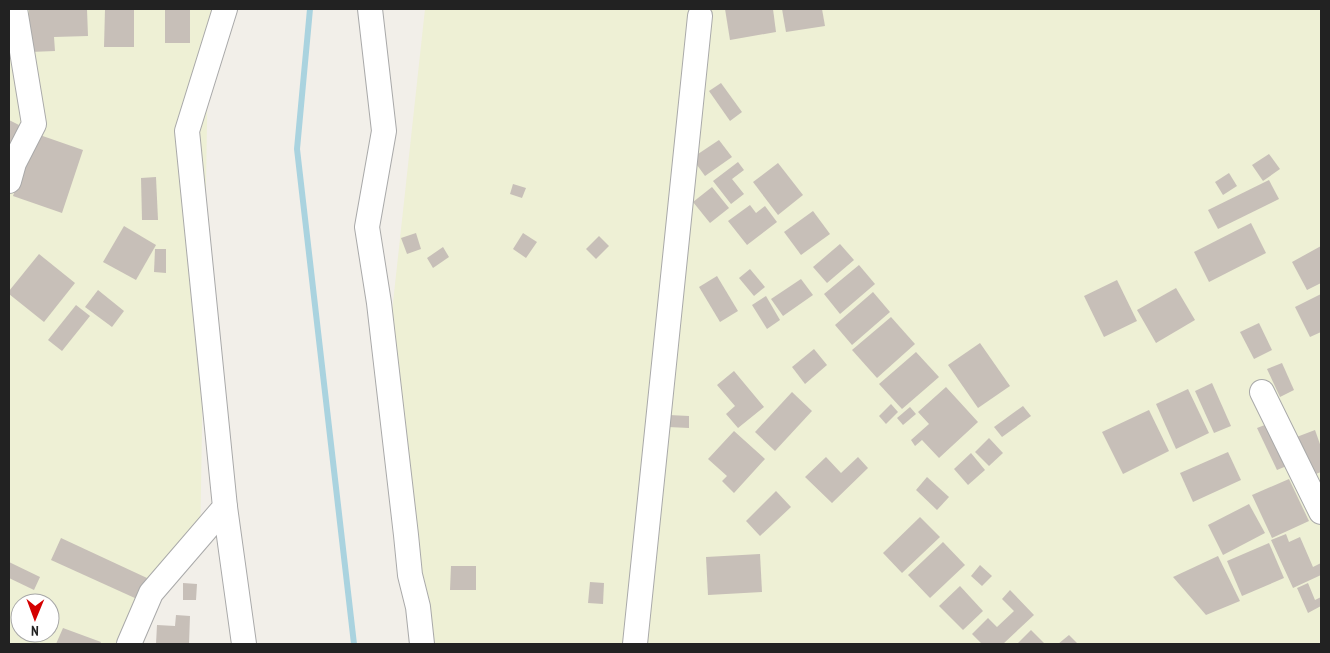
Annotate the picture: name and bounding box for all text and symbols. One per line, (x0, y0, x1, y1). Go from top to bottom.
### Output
north arrow (10, 593, 60, 643)
text: N (31, 622, 39, 640)

